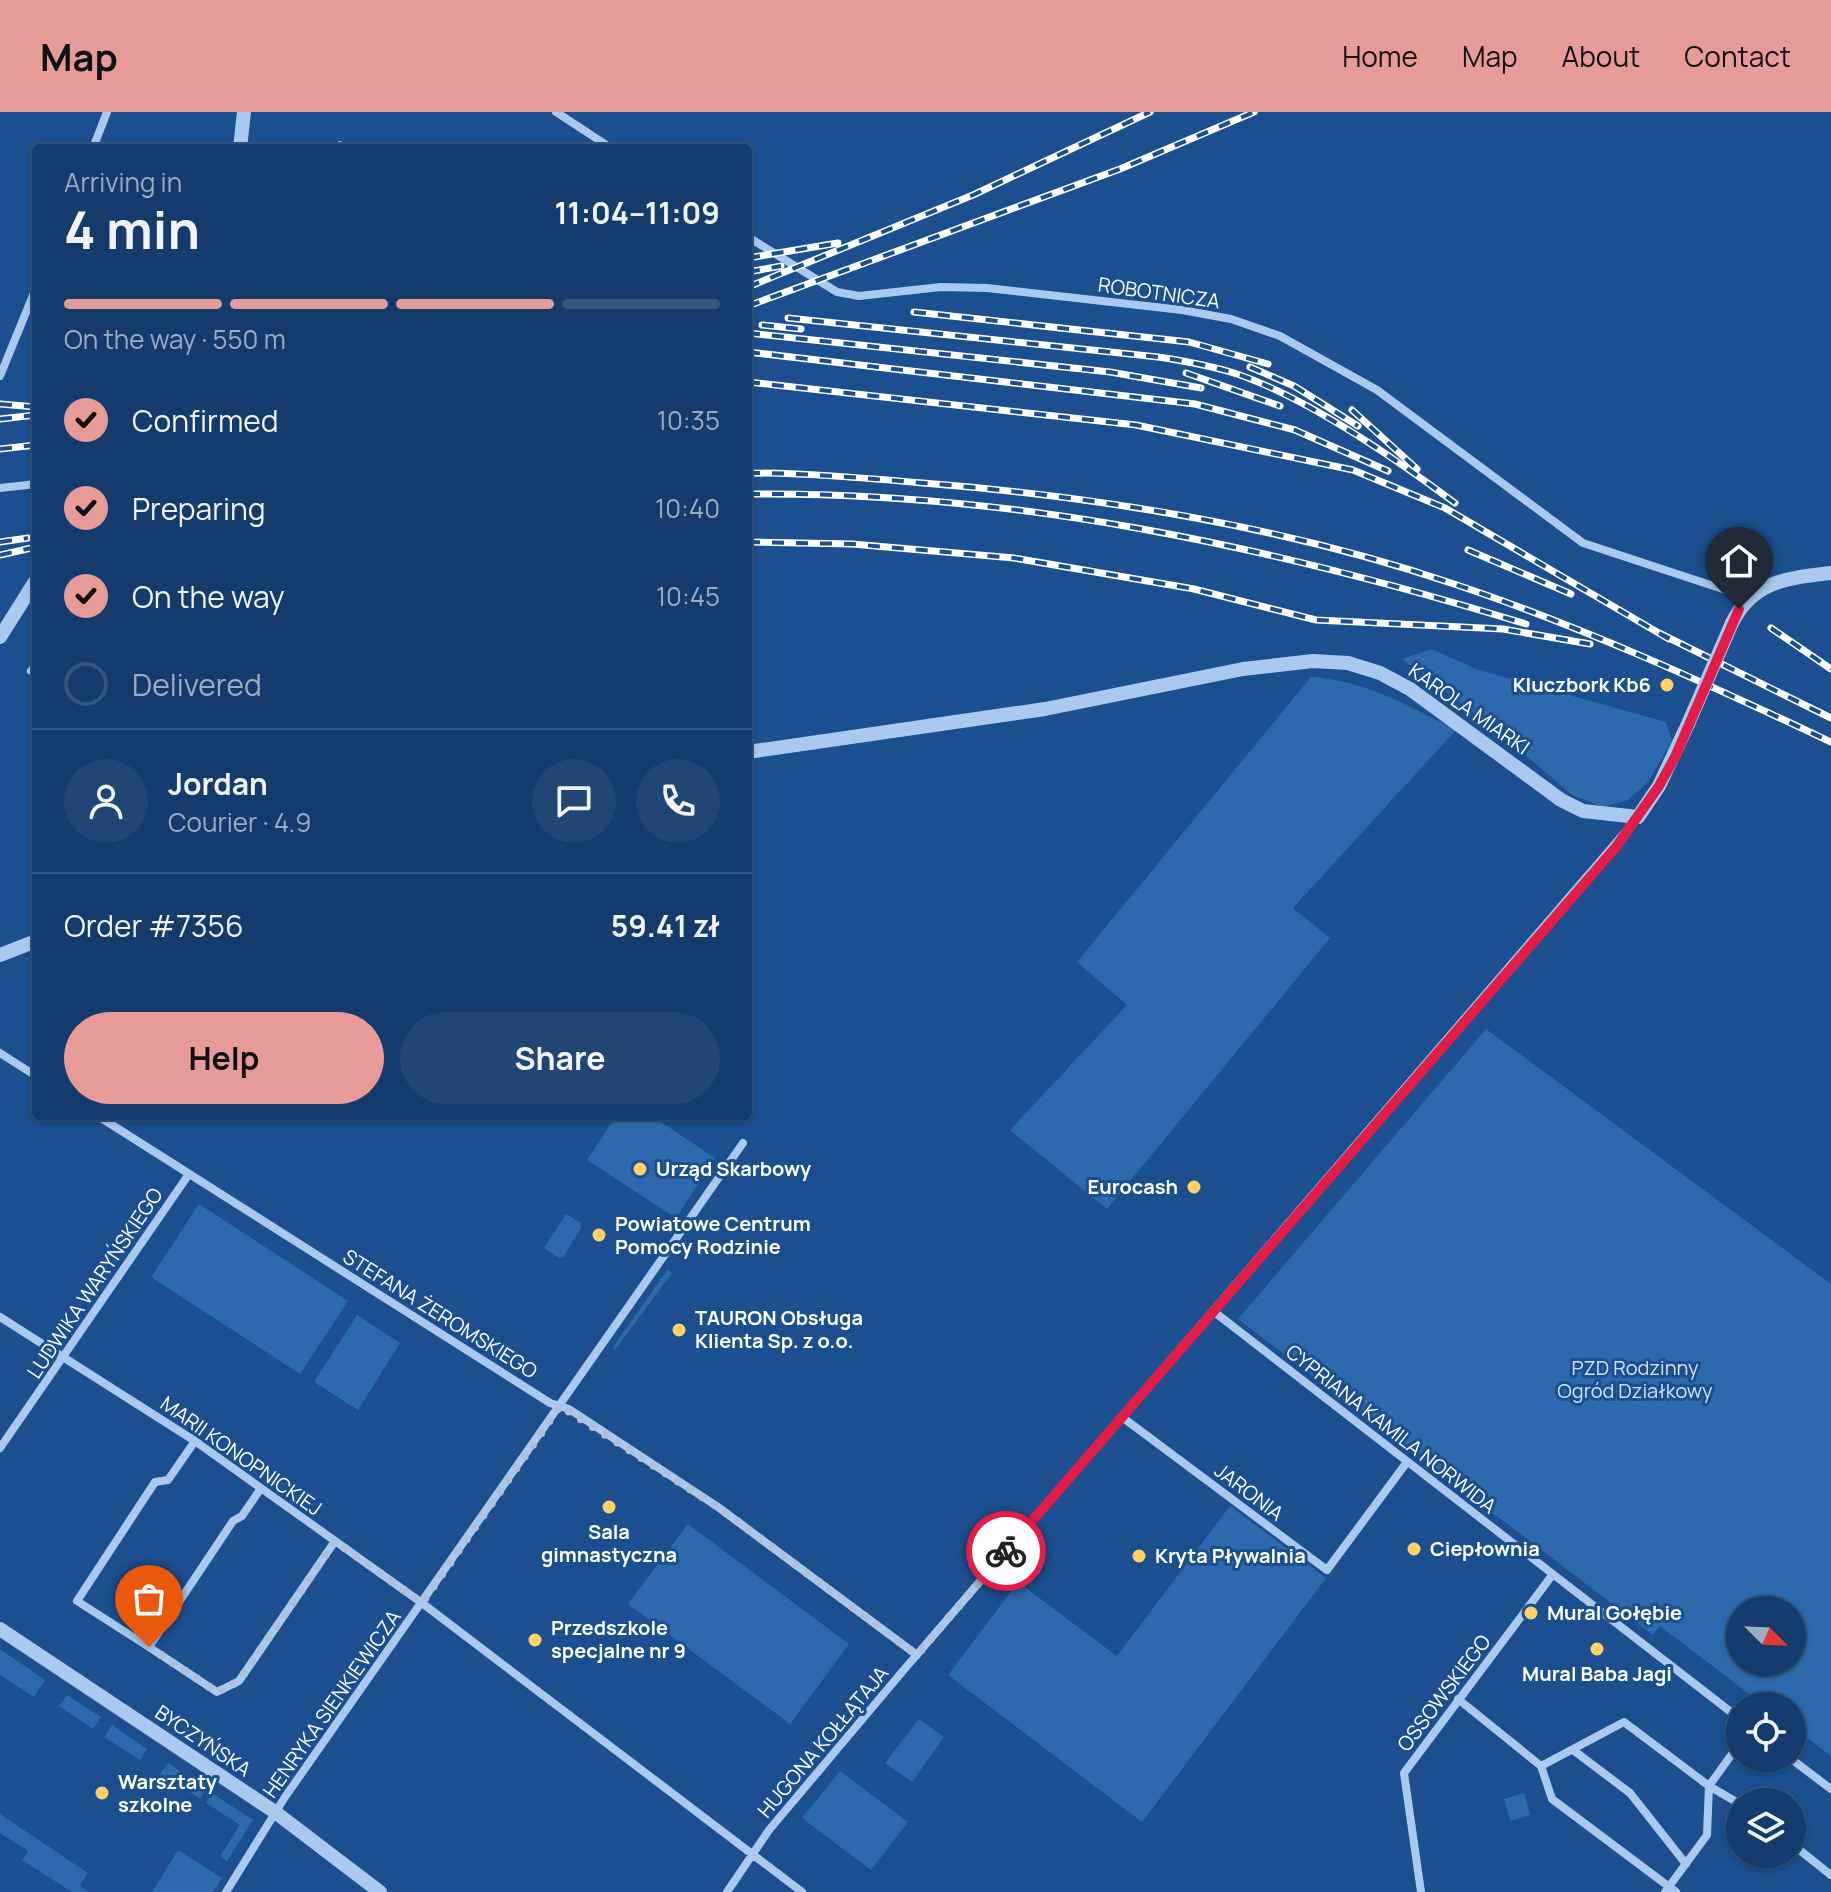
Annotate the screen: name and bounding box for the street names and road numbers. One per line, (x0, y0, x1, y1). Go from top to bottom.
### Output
street label: ROBOTNICZA (1096, 271, 1222, 314)
street label: KAROLA MIARKI (1403, 657, 1535, 760)
street label: LUDWIKA WARYŃSKIEGO (21, 1182, 169, 1383)
street label: STEFANA ŻEROMSKIEGO (338, 1243, 543, 1384)
street label: CYPRIANA KAMILA NORWIDA (1281, 1338, 1502, 1519)
street label: MARII KONOPNICKIEJ (155, 1390, 327, 1521)
street label: JARONIA (1209, 1457, 1289, 1527)
street label: HENRYKA SIENKIEWICZA (256, 1604, 407, 1803)
street label: OSSOWSKIEGO (1391, 1629, 1496, 1757)
street label: HUGONA KOŁŁĄTAJA (751, 1660, 894, 1823)
street label: BYCZYŃSKA (150, 1699, 257, 1783)

